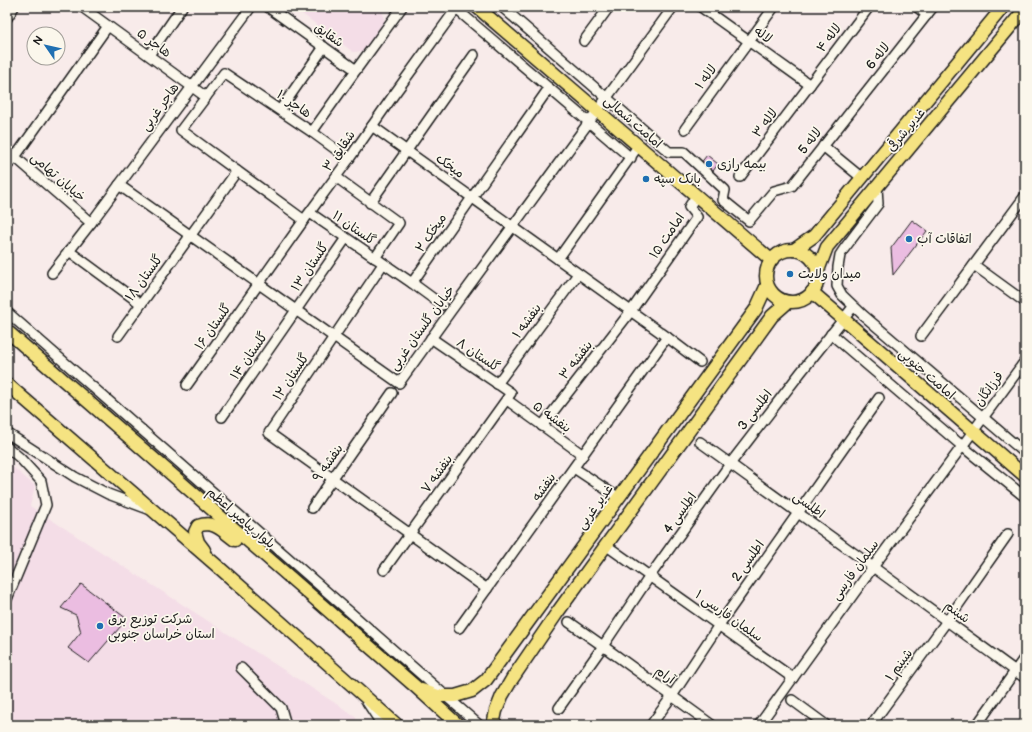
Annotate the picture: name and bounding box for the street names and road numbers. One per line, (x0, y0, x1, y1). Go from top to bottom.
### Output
street label: شقایق (311, 19, 347, 51)
street label: لاله ۴ (813, 21, 845, 55)
street label: لاله (751, 23, 775, 47)
street label: هاجر ۵ (134, 25, 174, 61)
street label: لاله 6 (863, 39, 893, 73)
street label: لاله ۱ (692, 62, 720, 92)
street label: هاجر غربی (137, 80, 184, 135)
street label: هاجر ۱۰ (273, 87, 315, 121)
street label: امامت شمالی (600, 92, 665, 152)
street label: غدیر شرقی (882, 104, 929, 155)
street label: لاله ۳ (749, 105, 781, 141)
street label: لاله 5 (795, 125, 825, 157)
street label: شقایق ۳ (319, 127, 359, 175)
street label: خیابان تهامی (27, 149, 89, 206)
street label: میخک (433, 150, 467, 182)
street label: گلستان ۱۱ (329, 207, 379, 249)
street label: میخک ۲ (412, 210, 450, 256)
street label: امامت ۱۵ (646, 210, 688, 262)
street label: گلستان ۱۳ (288, 239, 332, 294)
street label: گلستان ۱۸ (122, 251, 167, 304)
street label: خیابان گلستان غربی (386, 282, 459, 374)
street label: بنفشه ۱ (509, 300, 545, 342)
street label: گلستان ۱۶ (191, 301, 235, 353)
street label: گلستان ۱۴ (227, 329, 271, 383)
street label: گلستان ۸ (453, 335, 503, 376)
street label: بنفشه ۳ (556, 337, 596, 383)
street label: امامت جنوبی (895, 345, 959, 404)
street label: گلستان ۱۲ (269, 350, 313, 404)
street label: فرزانگان (971, 368, 1007, 410)
street label: اطلسی 3 (734, 387, 777, 434)
street label: بنفشه ۵ (530, 398, 574, 436)
street label: بنفشه ۹ (309, 441, 347, 485)
street label: بنفشه ۷ (418, 452, 456, 496)
street label: بنفشه (528, 470, 560, 504)
street label: غدیر غربی (573, 481, 618, 533)
street label: بلوار پیامبر اعظم (202, 484, 279, 554)
street label: اطلسی (789, 488, 828, 523)
street label: اطلسی 4 (660, 489, 701, 537)
street label: اطلسی 2 (728, 537, 769, 585)
street label: سلمان فارسی (828, 537, 883, 604)
street label: سلمان فارسی ۱ (691, 587, 766, 646)
street label: شبنم (940, 597, 973, 628)
street label: شبنم ۱ (882, 646, 918, 685)
street label: آرام (651, 662, 679, 690)

